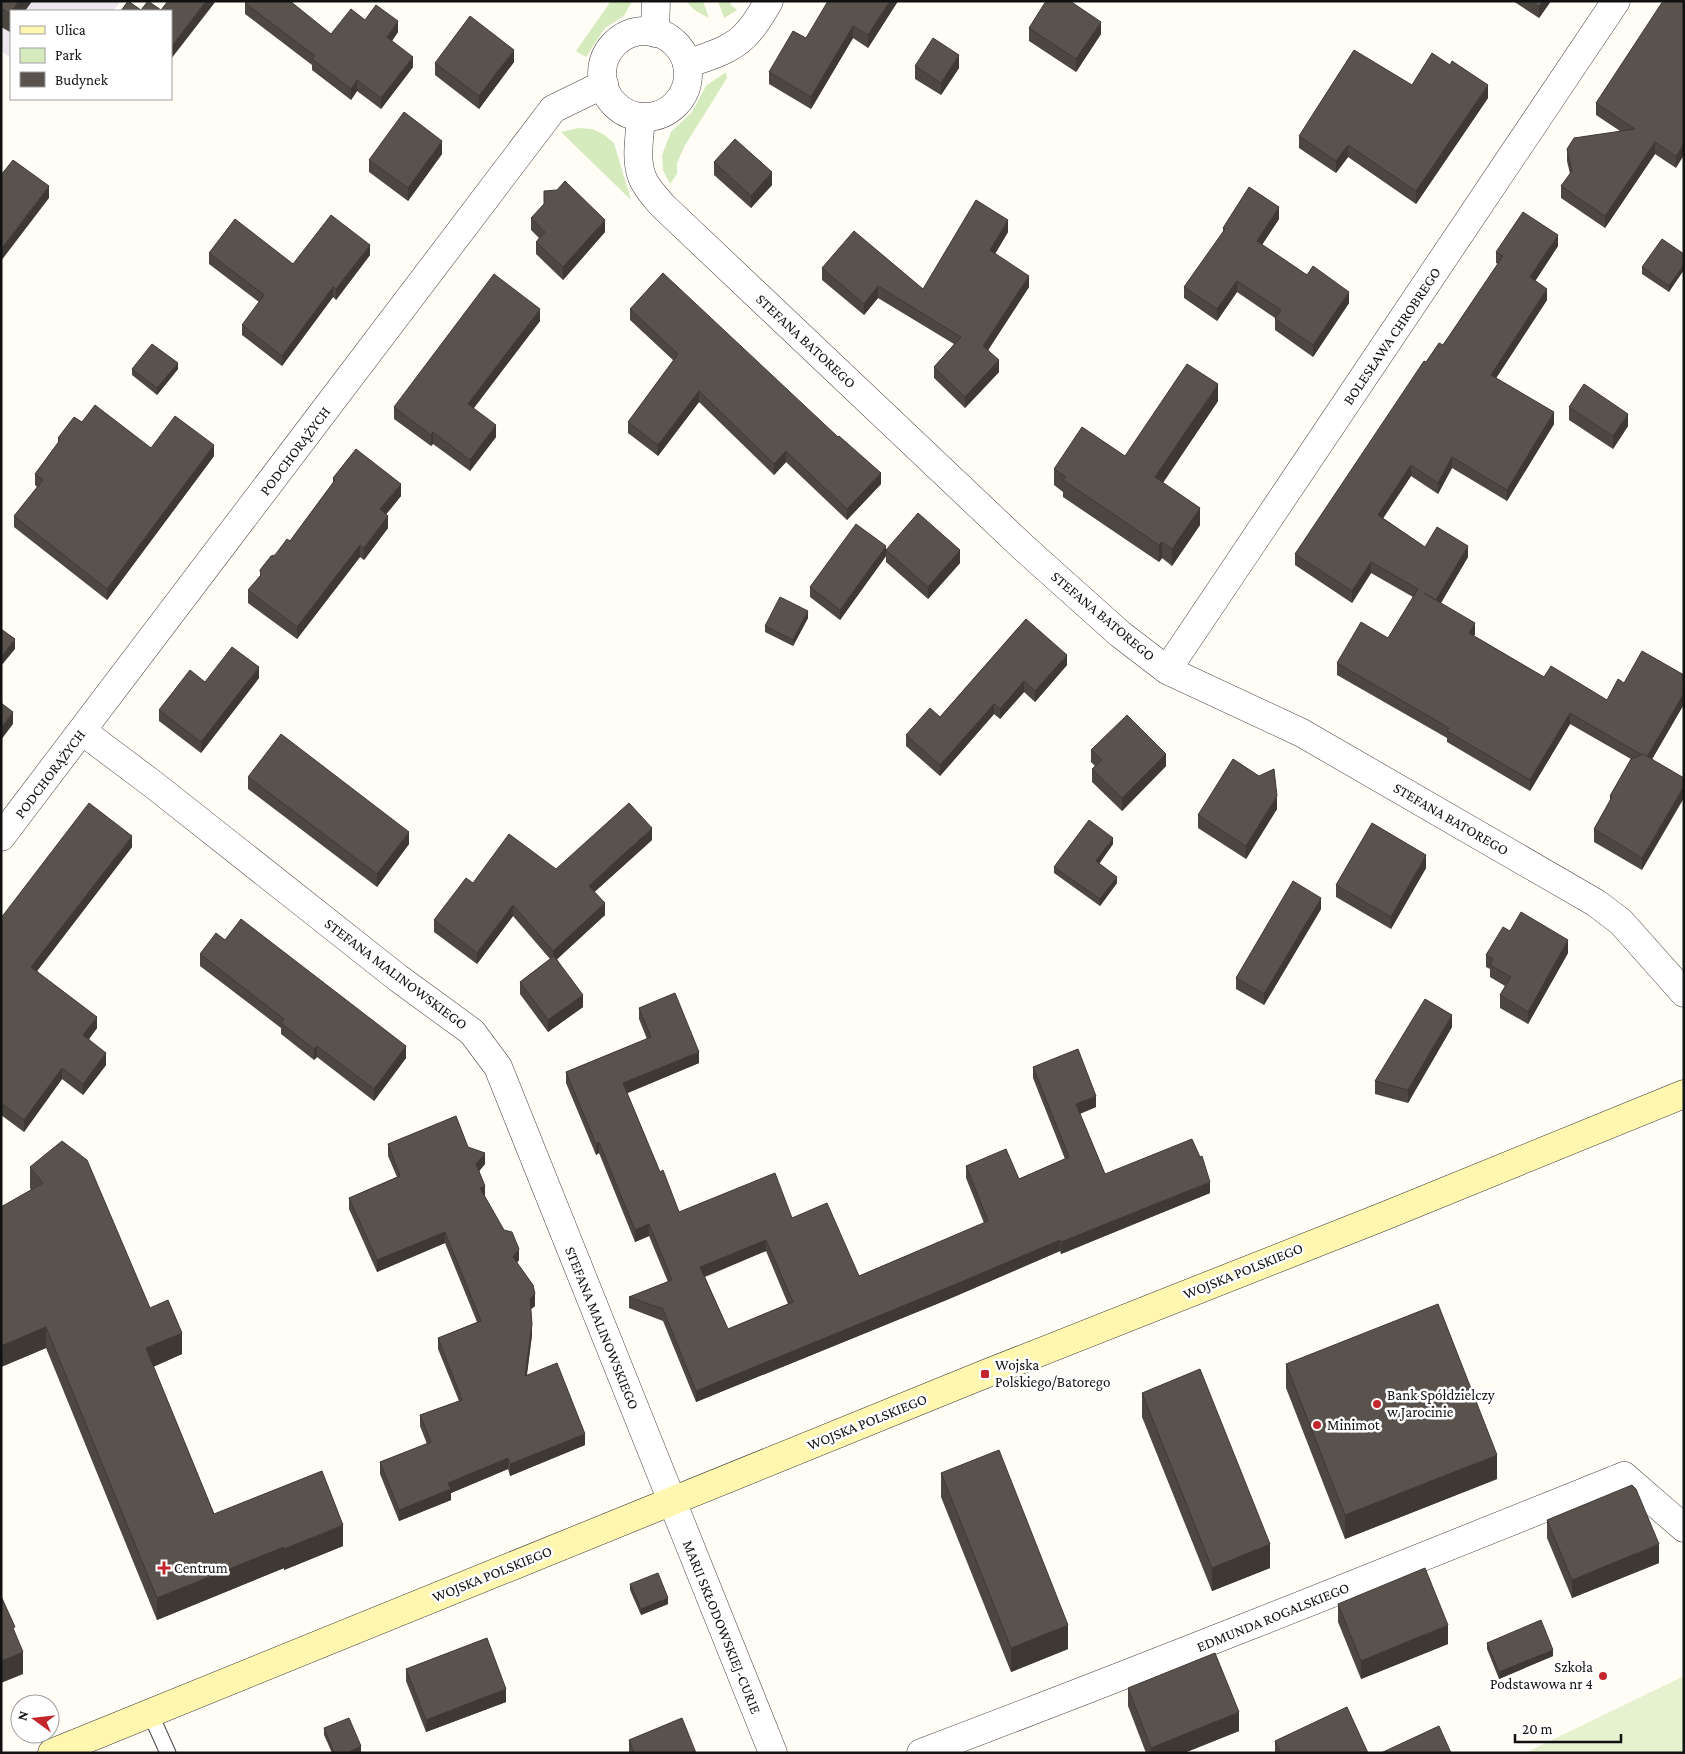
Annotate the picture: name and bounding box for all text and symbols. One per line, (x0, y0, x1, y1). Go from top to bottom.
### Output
legend (10, 10, 172, 100)
text: Ulica (55, 22, 86, 38)
text: Park (55, 47, 82, 63)
text: Budynek (55, 72, 109, 89)
street label: BOLESŁAWA CHROBREGO (1340, 264, 1444, 408)
street label: STEFANA BATOREGO (753, 291, 859, 391)
street label: PODCHORĄŻYCH (257, 404, 334, 499)
street label: STEFANA BATOREGO (1048, 568, 1158, 664)
street label: PODCHORĄŻYCH (12, 727, 89, 822)
street label: STEFANA BATOREGO (1391, 780, 1511, 858)
street label: STEFANA MALINOWSKIEGO (322, 915, 470, 1033)
street label: WOJSKA POLSKIEGO (1181, 1240, 1306, 1303)
street label: STEFANA MALINOWSKIEGO (562, 1244, 642, 1412)
place label: Wojska Polskiego/Batorego (995, 1357, 1110, 1391)
marker: Wojska Polskiego/Batorego (979, 1368, 991, 1380)
place label: Bank Spółdzielczy w Jarocinie (1387, 1387, 1495, 1421)
street label: WOJSKA POLSKIEGO (805, 1391, 930, 1454)
marker: Bank Spółdzielczy w Jarocinie (1371, 1398, 1383, 1410)
place label: Minimot (1327, 1417, 1381, 1433)
marker: Minimot (1311, 1419, 1323, 1431)
street label: MARII SKŁODOWSKIEJ-CURIE (679, 1538, 764, 1716)
street label: WOJSKA POLSKIEGO (430, 1543, 555, 1606)
place label: Centrum (174, 1560, 228, 1576)
marker: Centrum (158, 1562, 170, 1574)
street label: EDMUNDA ROGALSKIEGO (1194, 1579, 1352, 1655)
place label: Szkoła Podstawowa nr 4 (1490, 1659, 1593, 1692)
marker: Szkoła Podstawowa nr 4 (1597, 1670, 1609, 1682)
north arrow (10, 1694, 60, 1744)
text: N (13, 1709, 32, 1722)
scale bar (1515, 1712, 1621, 1744)
text: 20 m (1522, 1721, 1553, 1737)

